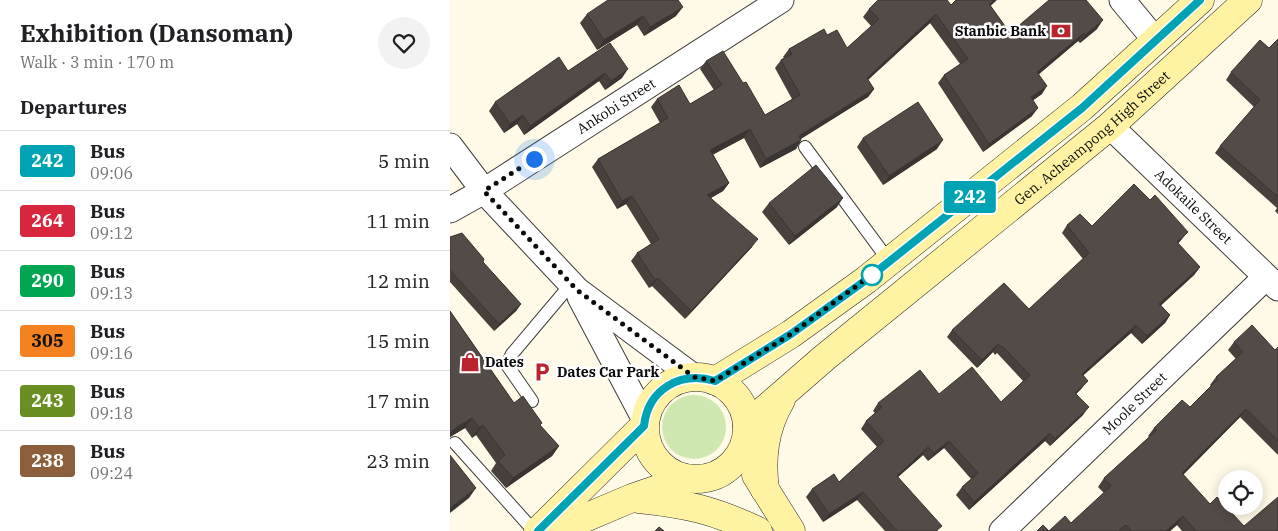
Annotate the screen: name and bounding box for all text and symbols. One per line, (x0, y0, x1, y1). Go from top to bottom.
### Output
text: Exhibition (Dansoman) (20, 17, 293, 49)
button: heart (378, 17, 430, 69)
bank icon: Stanbic Bank (1050, 20, 1072, 42)
place label: Stanbic Bank (955, 22, 1046, 40)
text: Walk · 3 min · 170 m (20, 52, 174, 72)
street label: Gen. Acheampong High Street (1011, 67, 1174, 209)
street label: Ankobi Street (573, 74, 659, 138)
text: Departures (20, 95, 127, 119)
text: Bus (90, 139, 125, 163)
your location (522, 147, 547, 172)
text: 242 (31, 149, 64, 172)
text: 5 min (378, 149, 430, 173)
text: 09:06 (90, 163, 133, 183)
street label: Adokaile Street (1151, 165, 1236, 248)
line badge: 242 (941, 181, 999, 213)
text: 242 (954, 185, 986, 208)
text: Bus (90, 199, 125, 223)
text: 264 (31, 209, 64, 232)
text: 11 min (367, 209, 430, 233)
text: 09:12 (90, 223, 133, 243)
text: Bus (90, 259, 125, 283)
unlabelled marker (861, 264, 883, 286)
text: 290 (31, 269, 64, 292)
text: 12 min (367, 269, 430, 293)
text: 09:13 (90, 283, 133, 303)
text: Bus (90, 319, 125, 343)
text: 305 (31, 329, 64, 352)
text: 15 min (367, 329, 430, 353)
text: 09:16 (90, 343, 133, 363)
shop icon: Dates (459, 351, 481, 373)
place label: Dates (485, 353, 524, 371)
parking icon: Dates Car Park (531, 361, 553, 383)
place label: Dates Car Park (557, 363, 660, 381)
street label: Moole Street (1099, 368, 1171, 439)
text: Bus (90, 379, 125, 403)
text: 243 (31, 389, 64, 412)
text: 17 min (367, 389, 430, 413)
text: 09:18 (90, 403, 133, 423)
text: Bus (90, 439, 125, 463)
text: 238 (31, 449, 64, 472)
text: 23 min (367, 449, 430, 473)
text: 09:24 (90, 463, 133, 483)
map controls (1218, 470, 1263, 515)
button: locate (1218, 470, 1263, 515)

